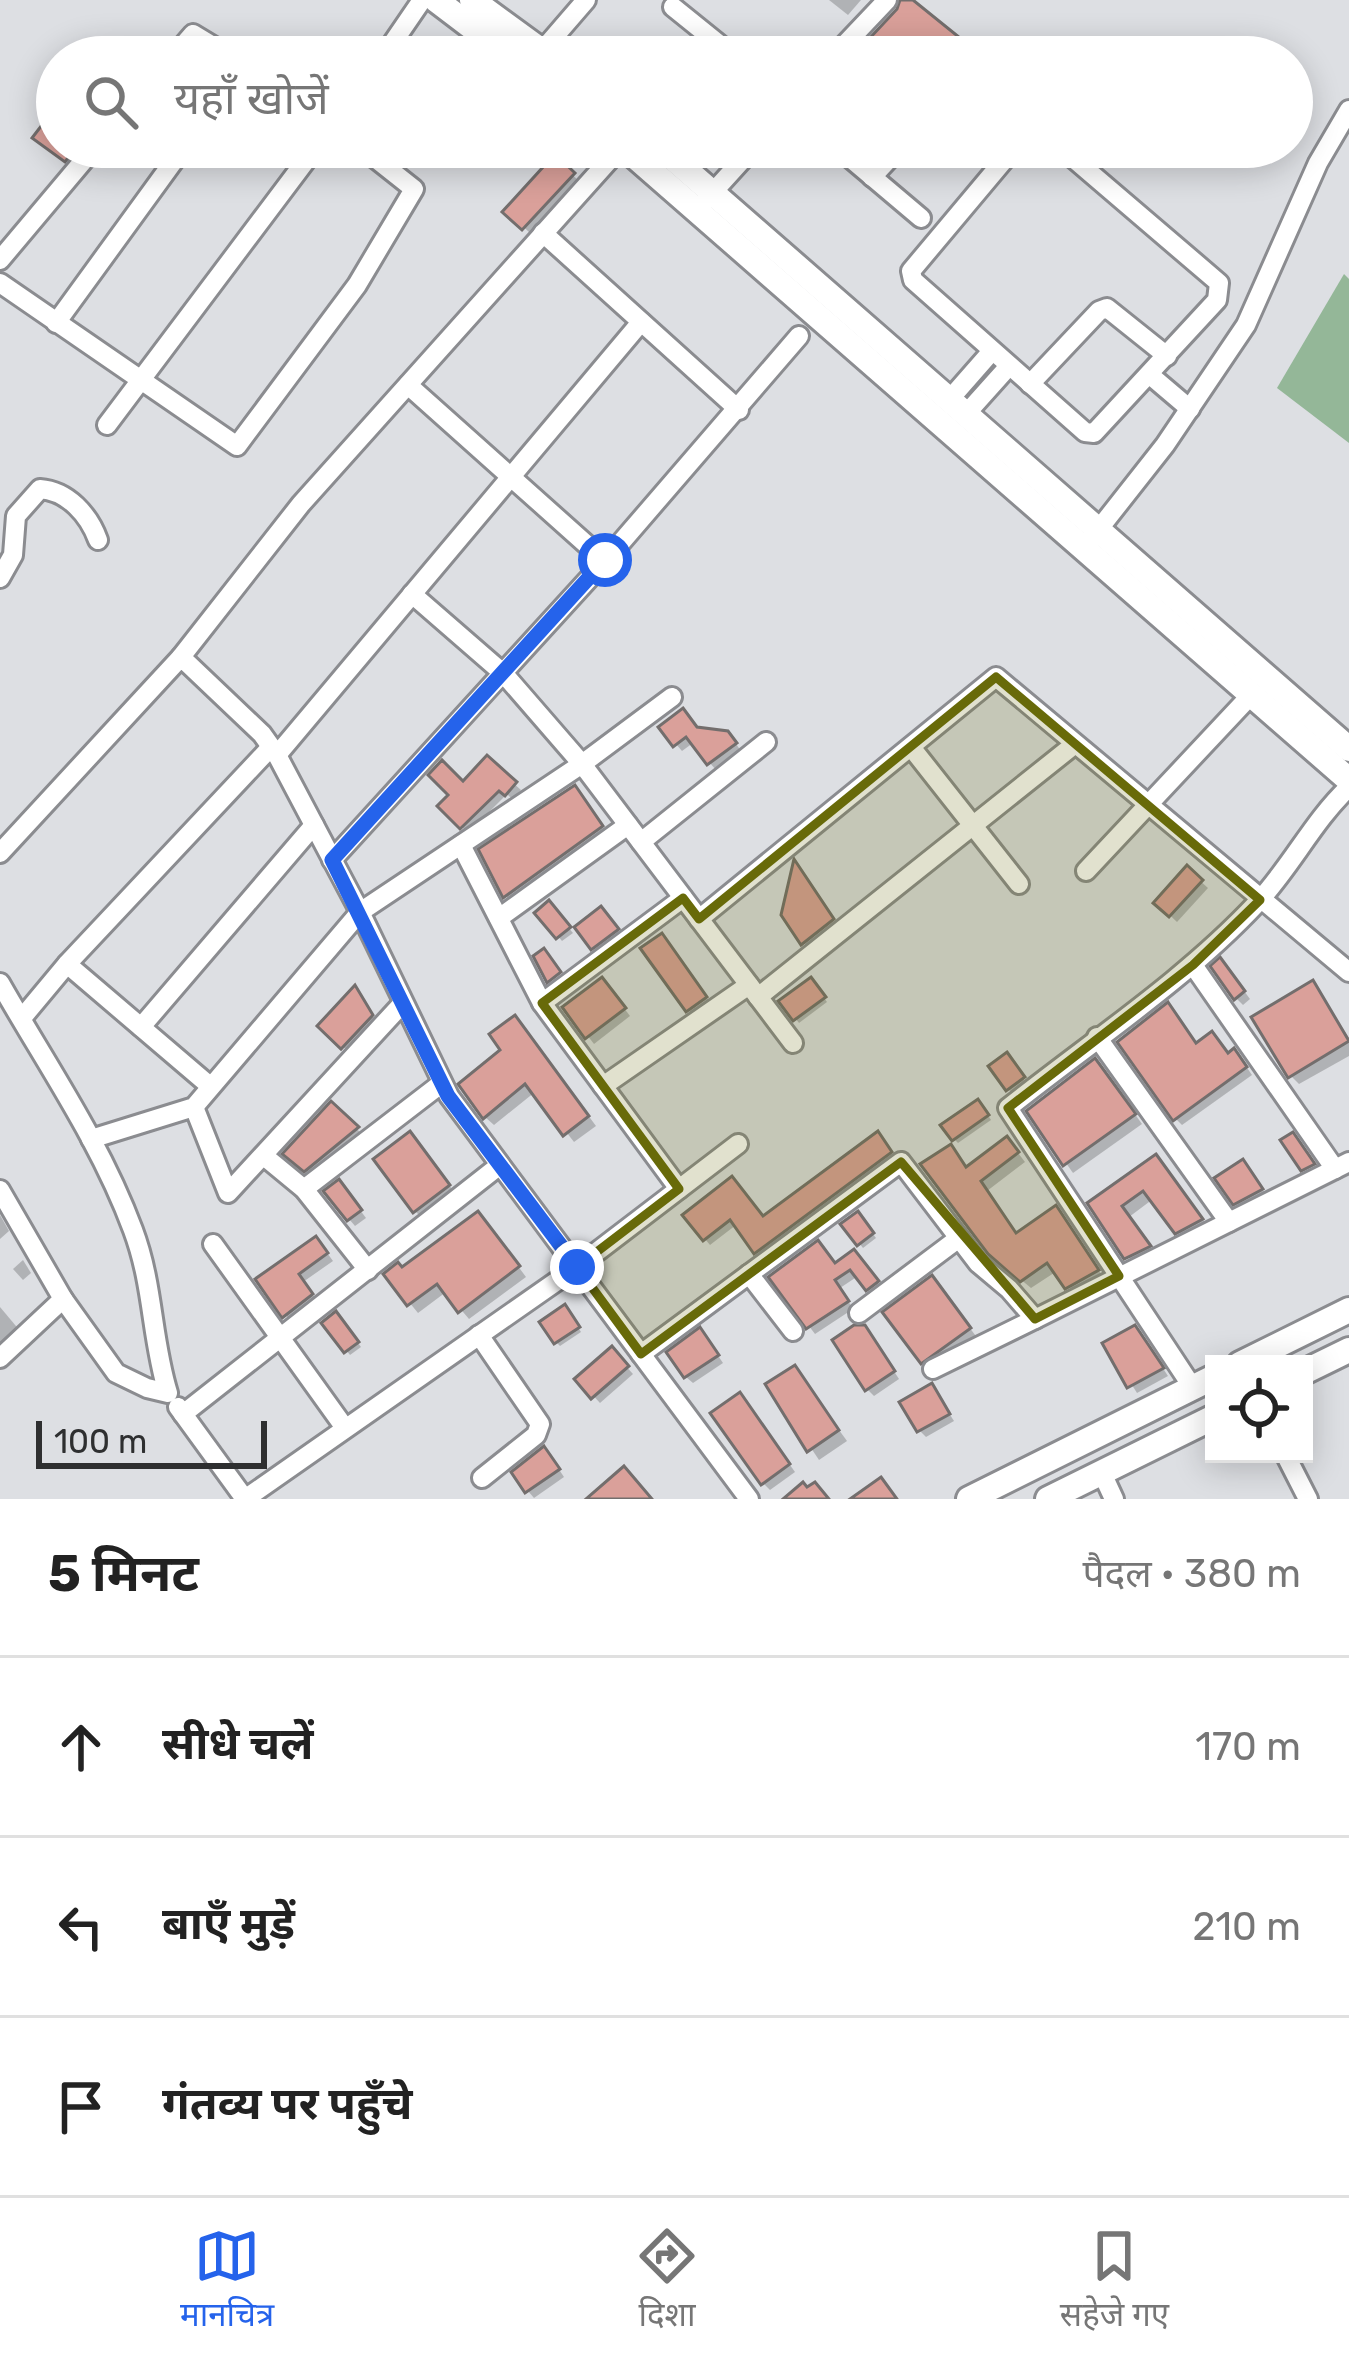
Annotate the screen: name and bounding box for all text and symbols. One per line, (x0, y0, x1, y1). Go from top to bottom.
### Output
search box (36, 36, 1313, 168)
icon: search (78, 69, 144, 135)
text: यहाँ खोजें (174, 72, 329, 125)
route start (578, 533, 632, 587)
route end (550, 1240, 604, 1294)
map controls (1205, 1355, 1313, 1463)
button: locate (1205, 1355, 1313, 1463)
scale bar (36, 1415, 267, 1468)
text: 100 m (54, 1422, 147, 1461)
text: 5 मिनट (48, 1543, 199, 1604)
text: पैदल · 380 m (1082, 1551, 1301, 1597)
icon: ahead (48, 1714, 114, 1780)
text: सीधे चलें (162, 1717, 313, 1770)
text: 170 m (1195, 1724, 1301, 1770)
icon: left (48, 1894, 114, 1960)
text: बाएँ मुड़ें (162, 1897, 295, 1950)
text: 210 m (1192, 1904, 1301, 1950)
icon: arrive (48, 2074, 114, 2140)
text: गंतव्य पर पहुँचे (162, 2077, 413, 2130)
tab: मानचित्र (180, 2223, 274, 2339)
tab: दिशा (634, 2223, 700, 2339)
tab: सहेजे गए (1060, 2223, 1169, 2339)

